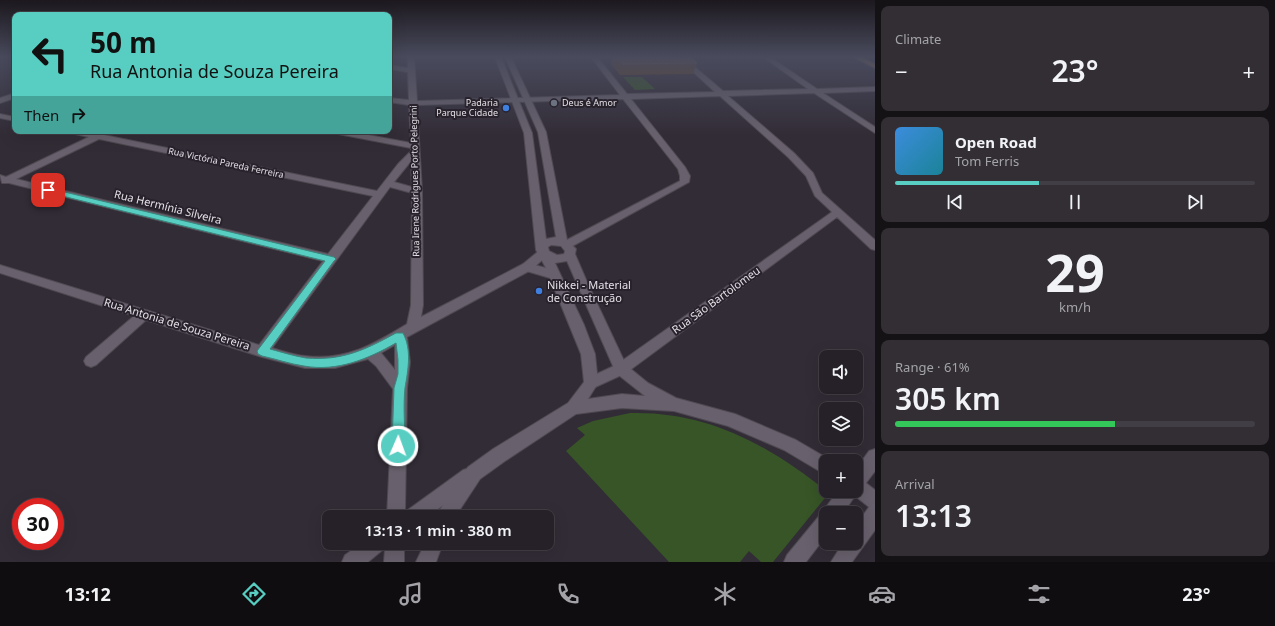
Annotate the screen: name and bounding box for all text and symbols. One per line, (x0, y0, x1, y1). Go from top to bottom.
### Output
text: 50 m (90, 23, 157, 61)
icon: left (24, 28, 76, 80)
text: Climate (895, 30, 941, 48)
text: 23° (1051, 50, 1099, 91)
text: − (895, 56, 908, 86)
text: + (1242, 56, 1255, 86)
text: Rua Antonia de Souza Pereira (90, 59, 339, 83)
place label: Padaria Parque Cidade (436, 96, 498, 119)
place label: Deus é Amor (562, 96, 617, 109)
marker: Deus é Amor (549, 98, 559, 108)
marker: Padaria Parque Cidade (501, 103, 511, 113)
icon: right (67, 104, 89, 126)
text: Then (24, 105, 59, 125)
street label: Rua Irene Rodrigues Porto Pelegrini (407, 105, 422, 257)
text: Open Road (955, 132, 1037, 152)
street label: Rua Victória Pareda Ferreira (167, 144, 285, 181)
text: Tom Ferris (955, 152, 1019, 170)
pin (31, 173, 65, 207)
icon: arrive (37, 179, 59, 201)
street label: Rua Hermínia Silveira (113, 186, 223, 227)
icon: previous (944, 191, 966, 213)
icon: pause (1064, 191, 1086, 213)
icon: next (1184, 191, 1206, 213)
text: 29 (1045, 236, 1105, 307)
street label: Rua São Bartolomeu (669, 262, 763, 337)
place label: Nikkei - Material de Construção (547, 277, 631, 305)
marker: Nikkei - Material de Construção (534, 286, 544, 296)
street label: Rua Antonia de Souza Pereira (102, 294, 252, 353)
text: km/h (1059, 298, 1091, 316)
map controls (819, 350, 863, 550)
button: sound (819, 350, 863, 394)
text: Range · 61% (895, 358, 970, 376)
text: 305 km (895, 378, 1001, 419)
button: layers (819, 402, 863, 446)
position arrow (377, 425, 419, 467)
button: + (819, 454, 863, 498)
text: Arrival (895, 475, 935, 493)
text: 13:13 (895, 495, 972, 536)
speed limit sign: 30 (12, 498, 64, 550)
button: − (819, 506, 863, 550)
text: 13:13 · 1 min · 380 m (364, 520, 512, 540)
icon: directions (240, 580, 268, 608)
icon: music (397, 580, 425, 608)
icon: phone (554, 580, 582, 608)
icon: climate (711, 580, 739, 608)
icon: car (868, 580, 896, 608)
icon: filters (1025, 580, 1053, 608)
text: 13:12 (65, 582, 111, 606)
text: 23° (1182, 582, 1210, 606)

